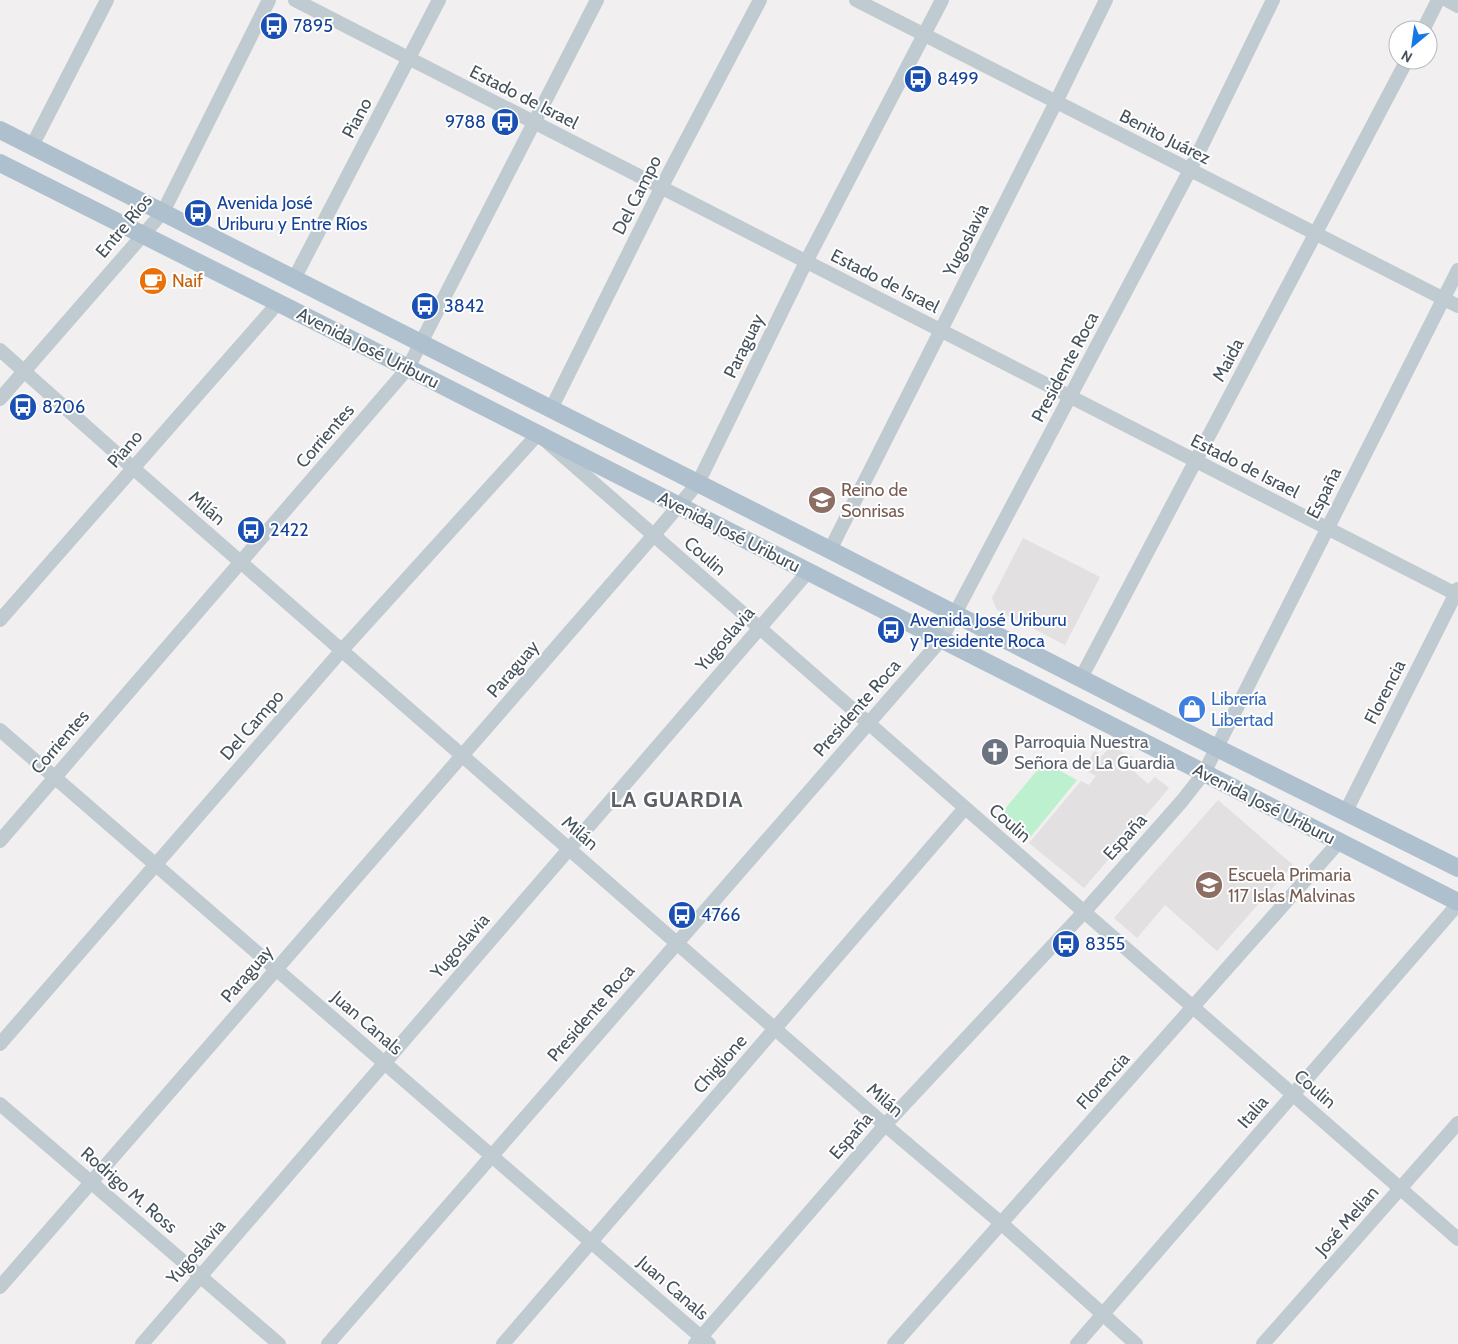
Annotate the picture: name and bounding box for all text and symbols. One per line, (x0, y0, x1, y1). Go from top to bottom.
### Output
bus stop icon: 7895 (259, 11, 289, 41)
place label: 7895 (293, 15, 333, 37)
north arrow (1388, 20, 1438, 70)
text: N (1398, 46, 1415, 67)
street label: Estado de Israel (466, 60, 583, 134)
bus stop icon: 8499 (903, 64, 933, 94)
place label: 8499 (937, 68, 979, 90)
street label: Piano (337, 94, 377, 142)
street label: Benito Juárez (1116, 105, 1215, 170)
bus stop icon: 9788 (490, 107, 520, 137)
place label: 9788 (445, 111, 486, 133)
street label: Del Campo (608, 152, 666, 238)
street label: Entre Ríos (91, 190, 157, 262)
place label: Avenida José Uriburu y Entre Ríos (217, 192, 367, 235)
bus stop icon: Avenida José Uriburu y Entre Ríos (183, 198, 213, 228)
street label: Yugoslavia (938, 200, 994, 281)
street label: Estado de Israel (827, 244, 944, 318)
cafe icon: Naif (138, 266, 168, 296)
place label: Naif (172, 270, 203, 292)
bus stop icon: 3842 (410, 291, 440, 321)
place label: 3842 (444, 295, 484, 317)
street label: Avenida José Uriburu (293, 303, 443, 393)
street label: Presidente Roca (1027, 308, 1103, 426)
street label: Paraguay (719, 310, 769, 382)
street label: Maida (1208, 334, 1249, 385)
bus stop icon: 8206 (8, 392, 38, 422)
place label: 8206 (42, 396, 85, 418)
street label: Corrientes (291, 399, 359, 473)
street label: Piano (103, 426, 147, 472)
street label: Estado de Israel (1187, 429, 1304, 503)
street label: España (1302, 463, 1346, 522)
place label: Reino de Sonrisas (841, 479, 908, 522)
school or university icon: Reino de Sonrisas (807, 485, 837, 515)
street label: Milán (184, 486, 230, 530)
street label: Avenida José Uriburu (654, 487, 804, 577)
bus stop icon: 2422 (236, 515, 266, 545)
place label: 2422 (270, 519, 309, 541)
street label: Coulin (680, 532, 730, 580)
street label: Yugoslavia (690, 602, 759, 677)
place label: Avenida José Uriburu y Presidente Roca (910, 609, 1067, 652)
bus stop icon: Avenida José Uriburu y Presidente Roca (876, 615, 906, 645)
street label: Paraguay (482, 636, 544, 702)
street label: Presidente Roca (809, 655, 905, 761)
street label: Florencia (1360, 656, 1411, 728)
street label: Del Campo (216, 685, 289, 765)
place label: Librería Libertad (1211, 688, 1273, 731)
shop icon: Librería Libertad (1177, 694, 1207, 724)
street label: Corrientes (26, 705, 94, 779)
place label: Parroquia Nuestra Señora de La Guardia (1014, 731, 1175, 774)
church icon: Parroquia Nuestra Señora de La Guardia (980, 737, 1010, 767)
street label: Avenida José Uriburu (1189, 759, 1339, 849)
district label: LA GUARDIA (610, 786, 744, 813)
street label: Coulin (985, 799, 1035, 847)
street label: España (1099, 809, 1152, 865)
street label: Milán (557, 811, 603, 855)
place label: Escuela Primaria 117 Islas Malvinas (1228, 864, 1355, 907)
school or university icon: Escuela Primaria 117 Islas Malvinas (1194, 870, 1224, 900)
bus stop icon: 4766 (667, 900, 697, 930)
place label: 4766 (701, 904, 740, 926)
street label: Yugoslavia (425, 909, 494, 984)
bus stop icon: 8355 (1051, 929, 1081, 959)
place label: 8355 (1085, 933, 1125, 955)
street label: Paraguay (216, 941, 278, 1007)
street label: Presidente Roca (543, 960, 639, 1066)
street label: Juan Canals (326, 986, 407, 1060)
street label: Chiglione (688, 1030, 752, 1098)
street label: Florencia (1072, 1048, 1134, 1114)
street label: Coulin (1290, 1065, 1340, 1113)
street label: Milán (862, 1078, 908, 1122)
street label: Italia (1233, 1091, 1273, 1133)
street label: España (825, 1108, 877, 1164)
street label: Rodrigo M. Ross (76, 1142, 182, 1238)
street label: José Melian (1310, 1182, 1383, 1261)
street label: Yugoslavia (161, 1215, 230, 1290)
street label: Juan Canals (632, 1251, 713, 1325)

